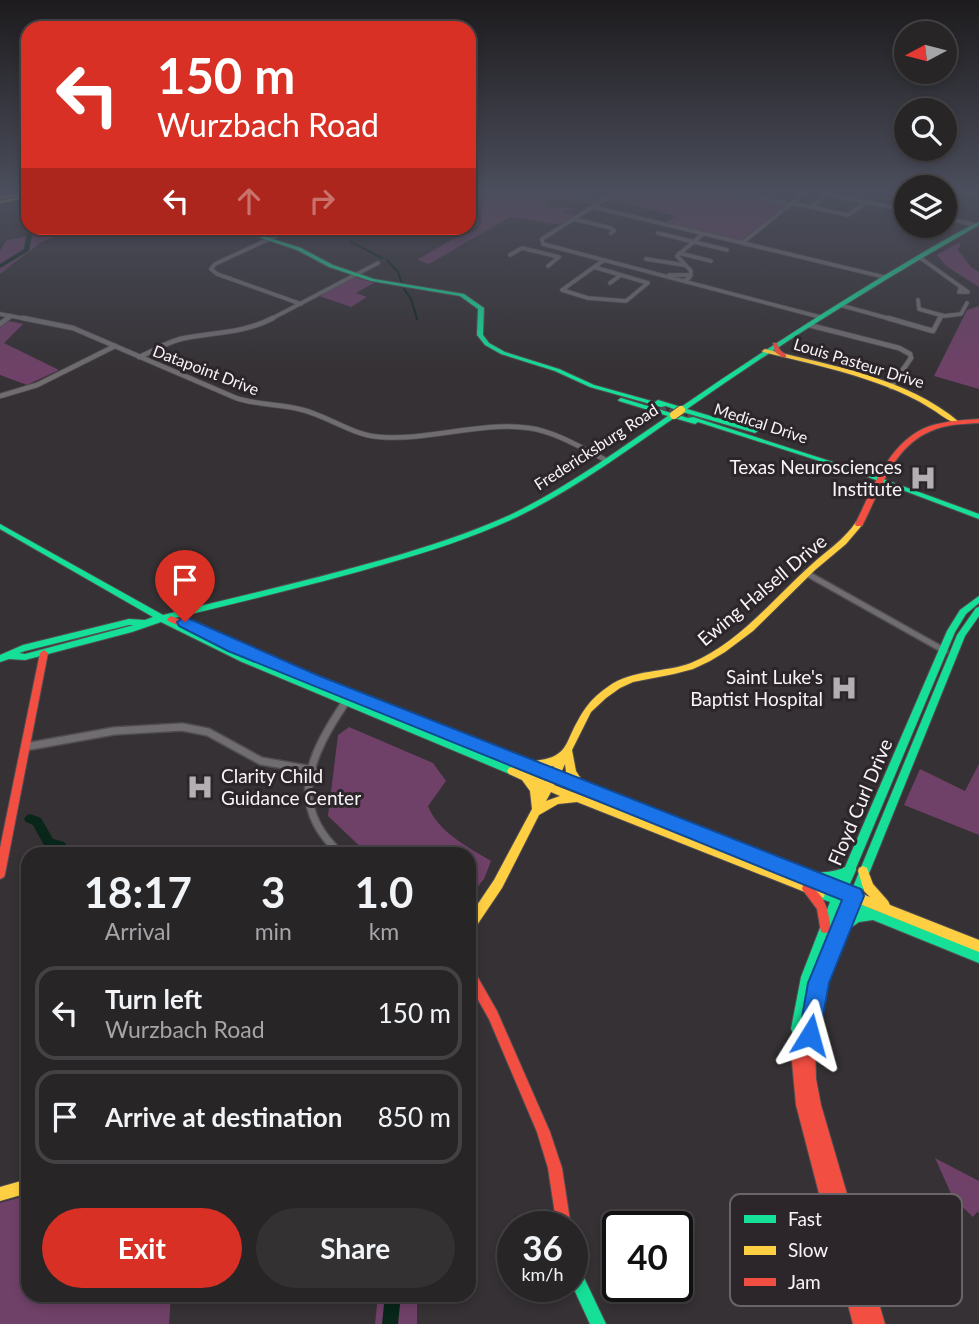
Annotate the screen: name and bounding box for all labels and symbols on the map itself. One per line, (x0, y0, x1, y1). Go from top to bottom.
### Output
north arrow (894, 21, 957, 84)
street label: Louis Pasteur Drive (792, 334, 927, 391)
street label: Datapoint Drive (150, 341, 262, 399)
street label: Medical Drive (712, 398, 810, 447)
street label: Fredericksburg Road (530, 400, 661, 494)
place label: Texas Neurosciences Institute (729, 455, 902, 500)
hospital icon: Texas Neurosciences Institute (908, 463, 938, 493)
street label: Ewing Halsell Drive (693, 529, 831, 650)
pin (155, 550, 215, 622)
place label: Saint Luke's Baptist Hospital (690, 665, 823, 710)
hospital icon: Saint Luke's Baptist Hospital (829, 673, 859, 703)
street label: Floyd Curl Drive (823, 735, 897, 869)
place label: Clarity Child Guidance Center (221, 764, 361, 809)
hospital icon: Clarity Child Guidance Center (185, 772, 215, 802)
position arrow (773, 998, 847, 1072)
legend (730, 1194, 962, 1306)
text: Fast (788, 1207, 822, 1230)
speed limit sign: 40 (602, 1211, 693, 1302)
text: Slow (788, 1238, 828, 1261)
text: Jam (788, 1270, 821, 1293)

